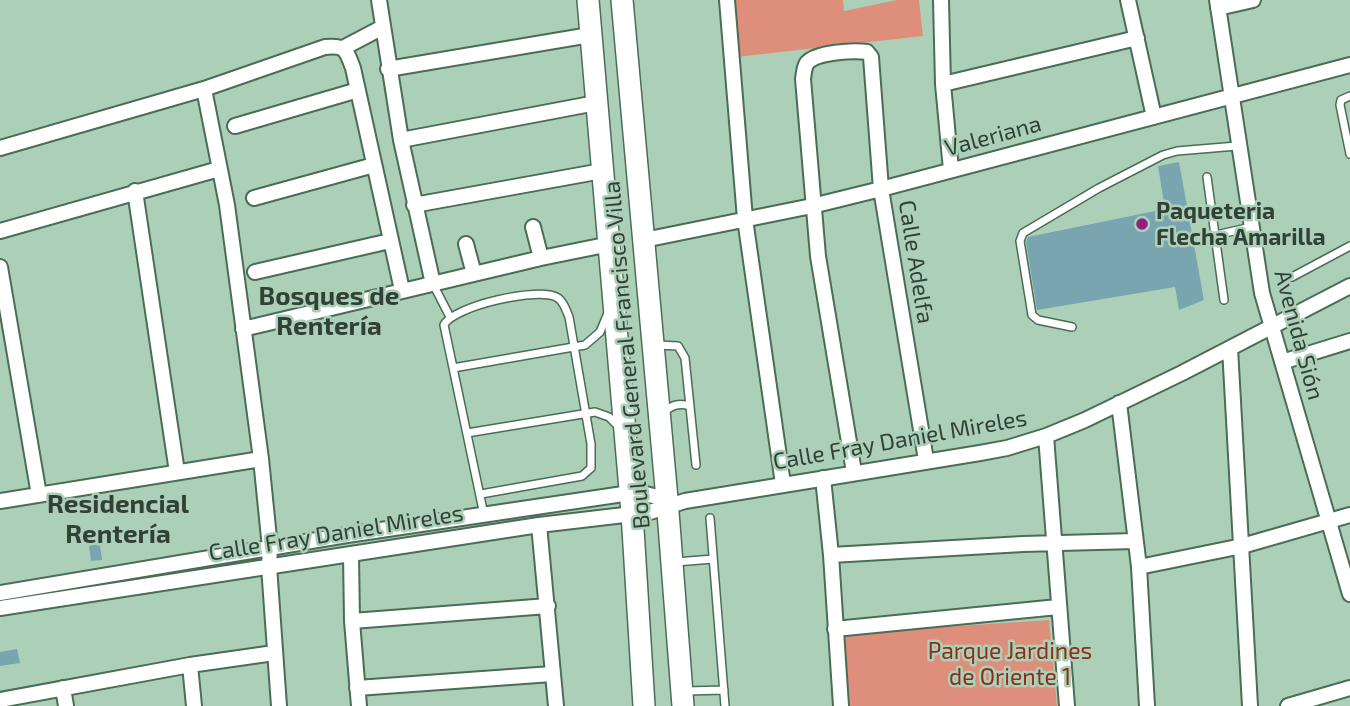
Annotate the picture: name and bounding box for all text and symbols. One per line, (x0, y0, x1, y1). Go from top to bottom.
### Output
street label: Valeriana (942, 110, 1044, 162)
street label: Boulevard General Francisco Villa (598, 180, 656, 530)
place label: Paqueteria Flecha Amarilla (1156, 197, 1326, 251)
street label: Calle Adelfa (893, 198, 939, 326)
marker: Paqueteria Flecha Amarilla (1134, 216, 1150, 232)
street label: Avenida Sión (1268, 267, 1330, 403)
district label: Bosques de Rentería (259, 280, 399, 342)
street label: Calle Fray Daniel Mireles (771, 404, 1029, 476)
district label: Residencial Rentería (47, 488, 189, 550)
street label: Calle Fray Daniel Mireles (207, 499, 465, 567)
park label: Parque Jardines de Oriente 1 (928, 637, 1092, 691)

